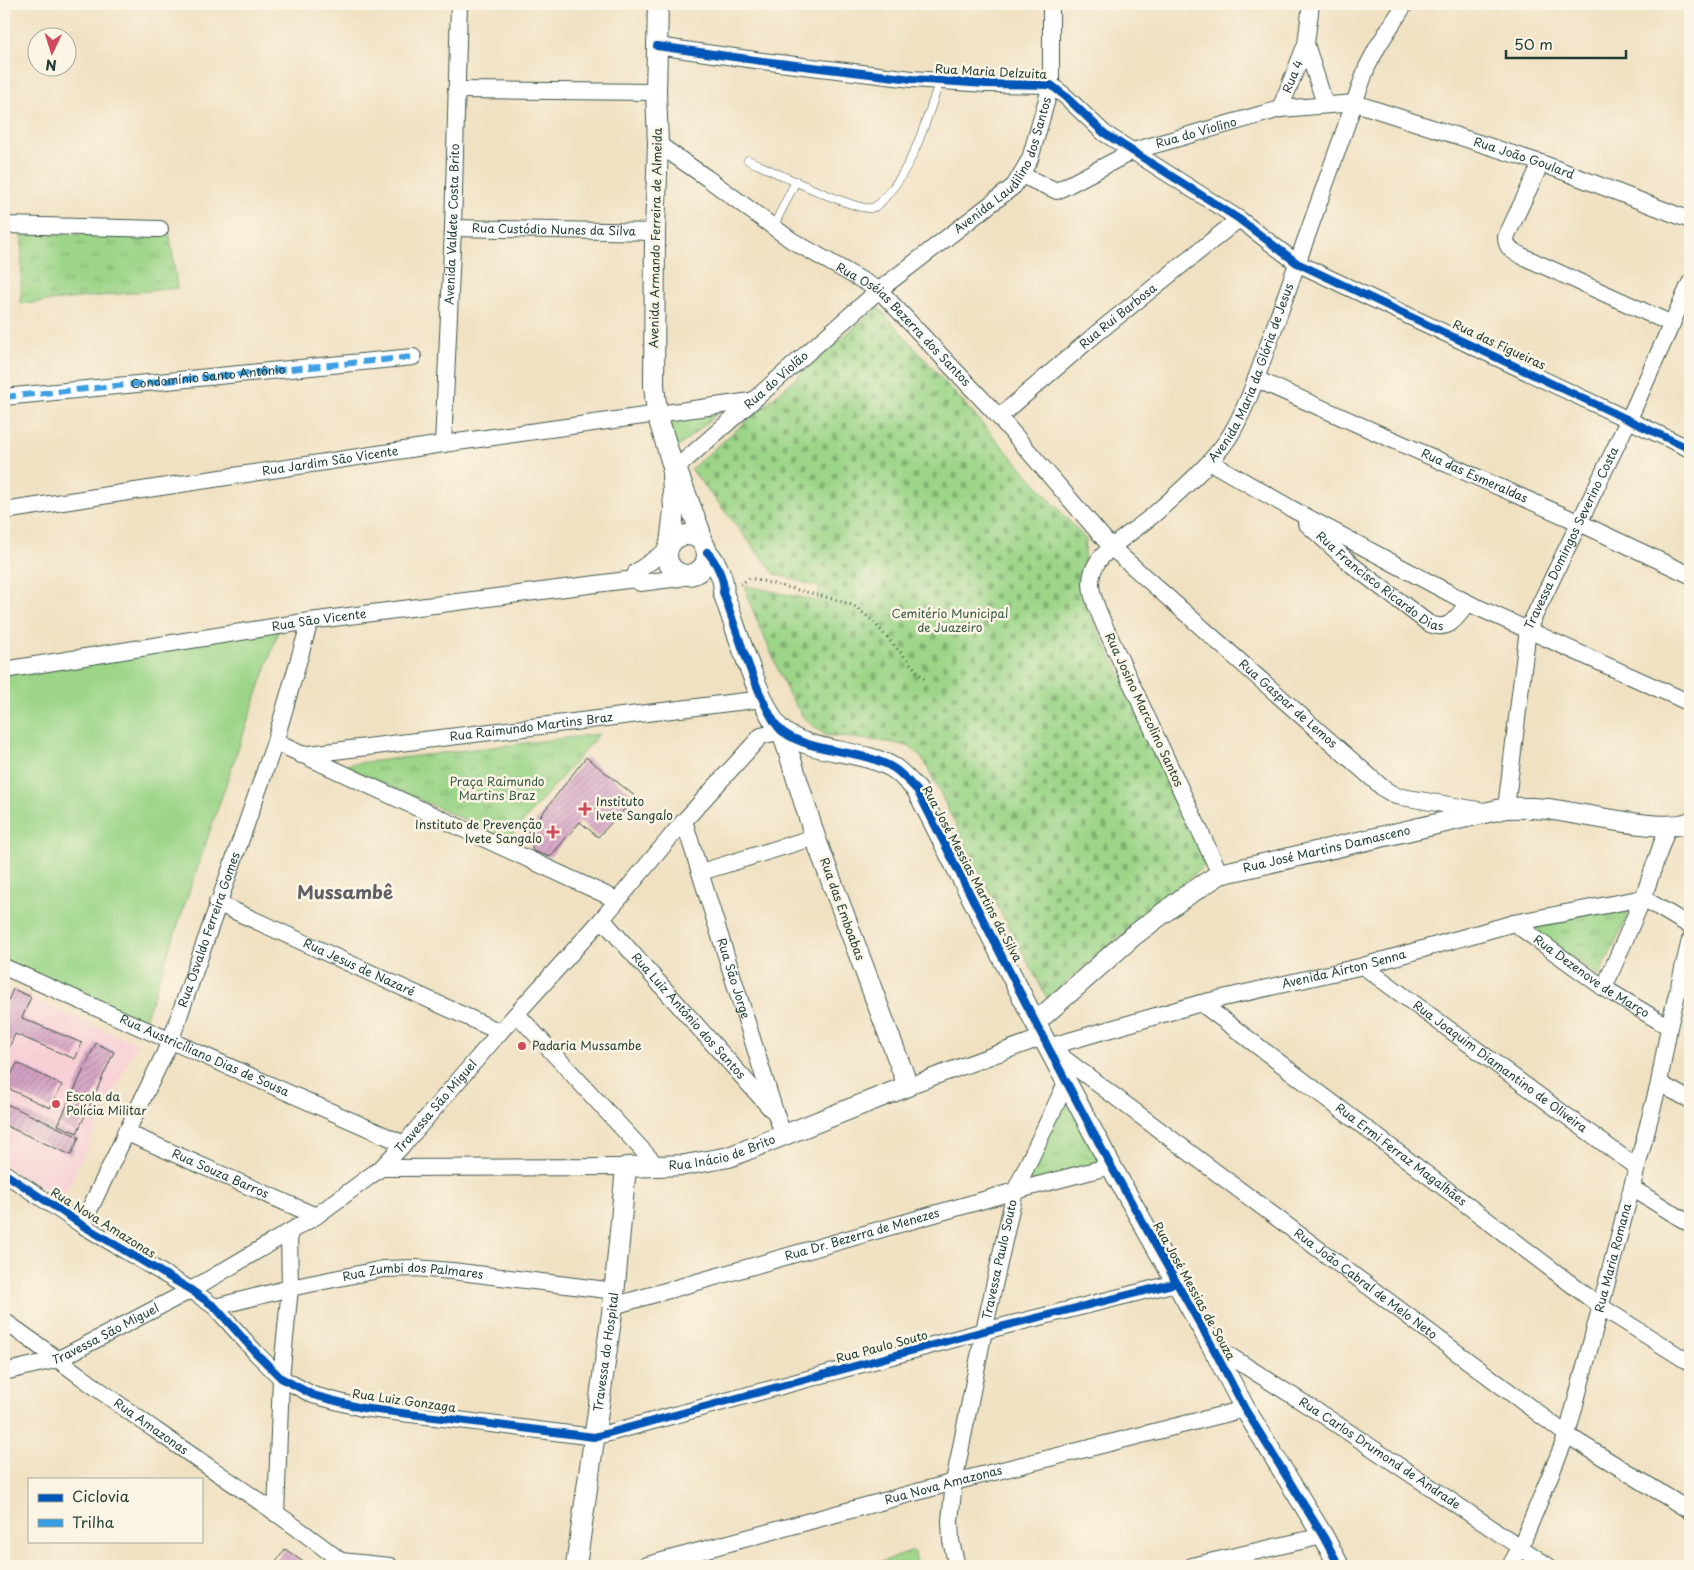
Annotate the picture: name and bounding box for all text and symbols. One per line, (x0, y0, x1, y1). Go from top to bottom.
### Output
north arrow (28, 28, 78, 78)
scale bar (1506, 28, 1626, 60)
text: 50 m (1514, 32, 1553, 55)
text: N (45, 55, 57, 76)
street label: Rua 4 (1277, 57, 1307, 95)
street label: Rua Maria Delzuita (935, 59, 1048, 83)
street label: Avenida Laudilino dos Santos (950, 94, 1055, 237)
street label: Rua do Violino (1153, 112, 1239, 152)
street label: Avenida Armando Ferreira de Almeida (644, 127, 666, 348)
street label: Rua João Goulard (1471, 132, 1578, 183)
street label: Avenida Valdete Costa Brito (439, 143, 463, 305)
street label: Rua Custódio Nunes da Silva (472, 218, 637, 240)
street label: Rua Oséias Bezerra dos Santos (833, 257, 976, 390)
street label: Rua Rui Barbosa (1075, 278, 1160, 352)
street label: Avenida Maria da Glória de Jesus (1203, 280, 1297, 466)
street label: Rua das Figueiras (1450, 315, 1549, 374)
street label: Rua do Violão (739, 346, 812, 413)
street label: Condomínio Santo Antônio (130, 360, 286, 393)
street label: Rua Jardim São Vicente (261, 441, 400, 479)
street label: Travessa Domingos Severino Costa (1519, 443, 1623, 632)
street label: Rua das Esmeraldas (1419, 444, 1531, 507)
street label: Rua Francisco Ricardo Dias (1313, 527, 1444, 634)
street label: Rua São Vicente (270, 604, 368, 635)
park label: Cemitério Municipal de Juazeiro (892, 604, 1008, 636)
street label: Rua Josino Marcolino Santos (1101, 630, 1189, 790)
street label: Rua Gaspar de Lemos (1235, 655, 1342, 752)
street label: Rua Raimundo Martins Braz (449, 707, 614, 745)
park label: Praça Raimundo Martins Braz (449, 772, 545, 804)
street label: Rua José Messias Martins da Silva (919, 782, 1028, 966)
place label: Instituto Ivete Sangalo (596, 792, 673, 824)
marker: Instituto Ivete Sangalo (578, 802, 592, 816)
place label: Instituto de Prevenção Ivete Sangalo (415, 815, 542, 847)
street label: Rua José Martins Damasceno (1241, 820, 1412, 876)
marker: Instituto de Prevenção Ivete Sangalo (546, 825, 560, 839)
street label: Rua Osvaldo Ferreira Gomes (173, 849, 244, 1009)
street label: Rua das Emboabas (816, 855, 870, 963)
district label: Mussambê (297, 878, 393, 905)
street label: Rua Dezenove de Março (1530, 930, 1654, 1021)
street label: Rua Jesus de Nazaré (301, 934, 418, 1000)
street label: Rua São Jorge (713, 935, 755, 1021)
street label: Avenida Airton Senna (1280, 944, 1408, 992)
street label: Rua Luiz Antônio dos Santos (628, 948, 751, 1083)
street label: Rua Joaquim Diamantino de Oliveira (1410, 996, 1592, 1136)
street label: Rua Austriciliano Dias de Sousa (117, 1009, 293, 1100)
place label: Padaria Mussambe (532, 1036, 642, 1054)
marker: Padaria Mussambe (516, 1040, 528, 1052)
street label: Travessa São Miguel (390, 1055, 481, 1157)
place label: Escola da Polícia Militar (66, 1087, 147, 1119)
marker: Escola da Polícia Militar (50, 1098, 62, 1110)
street label: Rua Ermi Ferraz Magalhães (1332, 1098, 1471, 1210)
street label: Rua Inácio de Brito (668, 1129, 778, 1174)
street label: Rua Souza Barros (169, 1144, 272, 1202)
street label: Rua Nova Amazonas (48, 1183, 160, 1262)
street label: Travessa Paulo Souto (977, 1197, 1021, 1321)
street label: Rua Maria Romana (1589, 1201, 1635, 1314)
street label: Rua Dr. Bezerra de Menezes (782, 1203, 942, 1264)
street label: Rua José Messias de Souza (1149, 1218, 1241, 1363)
street label: Rua João Cabral de Melo Neto (1291, 1224, 1442, 1343)
street label: Rua Zumbi dos Palmares (341, 1258, 485, 1285)
street label: Travessa do Hospital (588, 1291, 622, 1413)
street label: Travessa São Miguel (50, 1298, 162, 1368)
street label: Rua Paulo Souto (834, 1325, 930, 1367)
street label: Rua Luiz Gonzaga (351, 1384, 458, 1416)
street label: Rua Carlos Drumond de Andrade (1296, 1392, 1465, 1513)
street label: Rua Amazonas (111, 1393, 193, 1459)
street label: Rua Nova Amazonas (882, 1460, 1004, 1508)
legend (28, 1478, 202, 1542)
text: Ciclovia (72, 1484, 130, 1507)
text: Trilha (72, 1510, 115, 1533)

